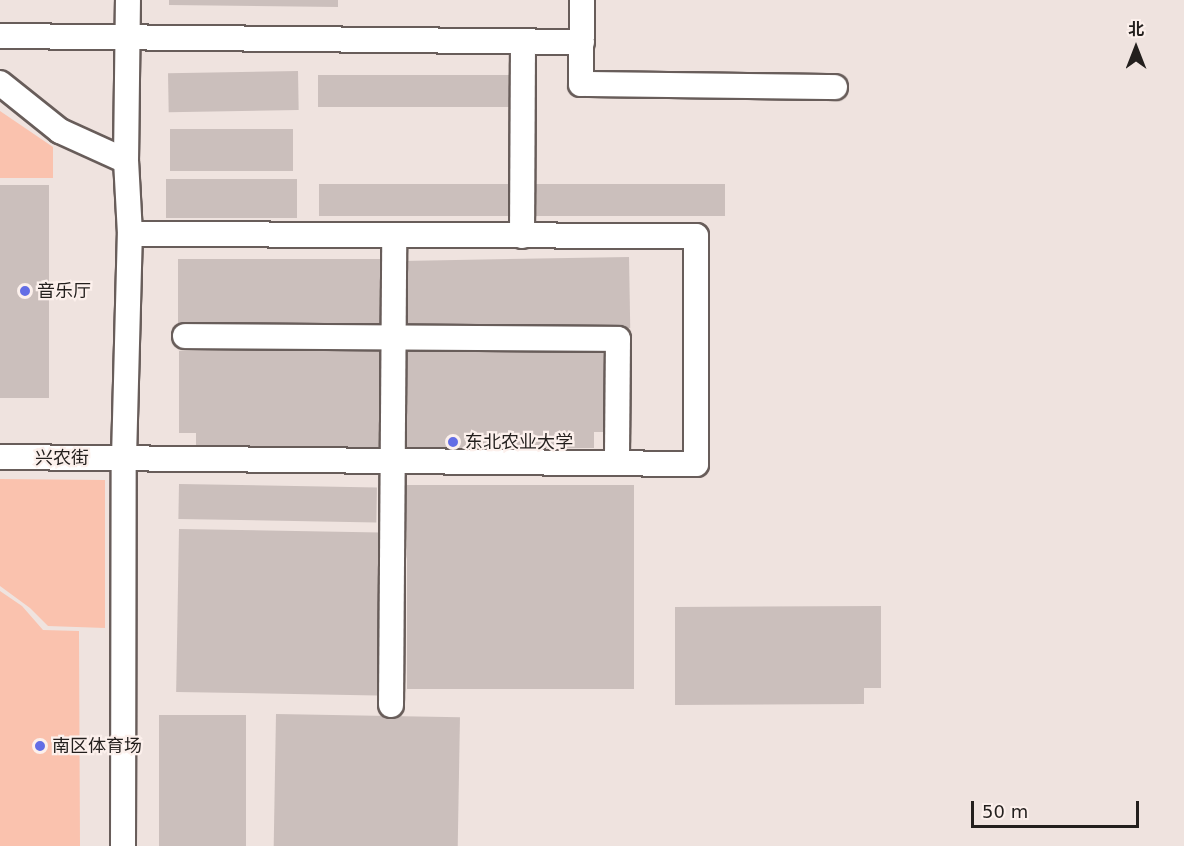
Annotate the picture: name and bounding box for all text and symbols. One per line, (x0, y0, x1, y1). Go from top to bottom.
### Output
north arrow (1106, 18, 1166, 78)
text: 北 (1128, 20, 1144, 39)
place label: 音乐厅 (37, 280, 91, 302)
marker: 音乐厅 (18, 284, 32, 298)
place label: 东北农业大学 (465, 431, 573, 453)
marker: 东北农业大学 (446, 435, 460, 449)
street label: 兴农街 (35, 447, 89, 469)
place label: 南区体育场 (52, 735, 142, 757)
marker: 南区体育场 (33, 739, 47, 753)
scale bar (974, 789, 1142, 827)
text: 50 m (982, 801, 1028, 822)

